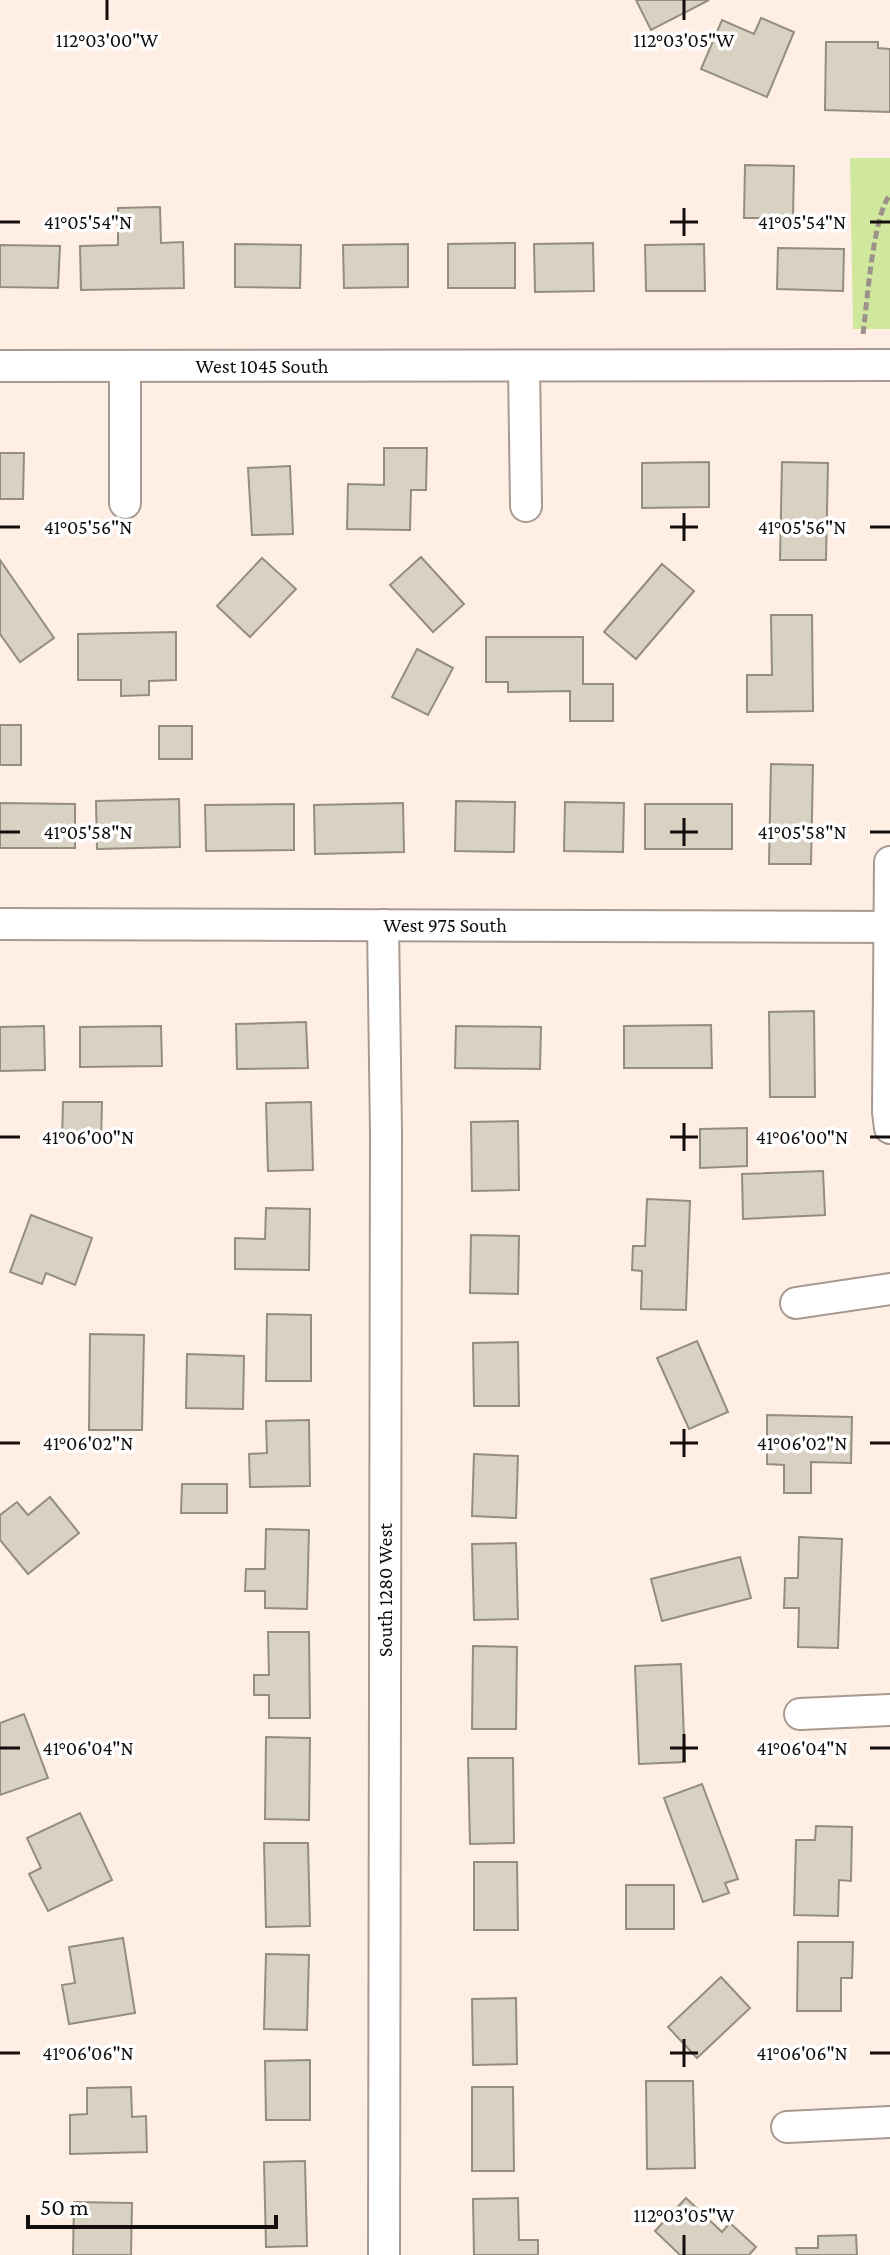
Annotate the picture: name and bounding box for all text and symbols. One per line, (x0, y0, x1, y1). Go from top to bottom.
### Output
text: 112°03'00"W (56, 29, 159, 51)
text: 112°03'05"W (634, 29, 735, 51)
text: 41°05'54"N (44, 211, 132, 233)
text: 41°05'54"N (758, 211, 846, 233)
street label: West 1045 South (195, 355, 329, 377)
text: 41°05'56"N (44, 516, 132, 538)
text: 41°05'56"N (758, 516, 846, 538)
text: 41°05'58"N (43, 821, 133, 843)
text: 41°05'58"N (757, 821, 847, 843)
street label: West 975 South (383, 914, 507, 936)
text: 41°06'00"N (42, 1126, 134, 1148)
text: 41°06'00"N (756, 1126, 848, 1148)
text: 41°06'02"N (43, 1432, 133, 1454)
text: 41°06'02"N (757, 1432, 847, 1454)
street label: South 1280 West (374, 1523, 396, 1657)
text: 41°06'04"N (42, 1737, 134, 1759)
text: 41°06'04"N (756, 1737, 848, 1759)
text: 41°06'06"N (42, 2042, 134, 2064)
text: 41°06'06"N (756, 2042, 848, 2064)
scale bar (28, 2179, 276, 2229)
text: 50 m (40, 2193, 89, 2220)
text: 112°03'05"W (634, 2204, 735, 2226)

